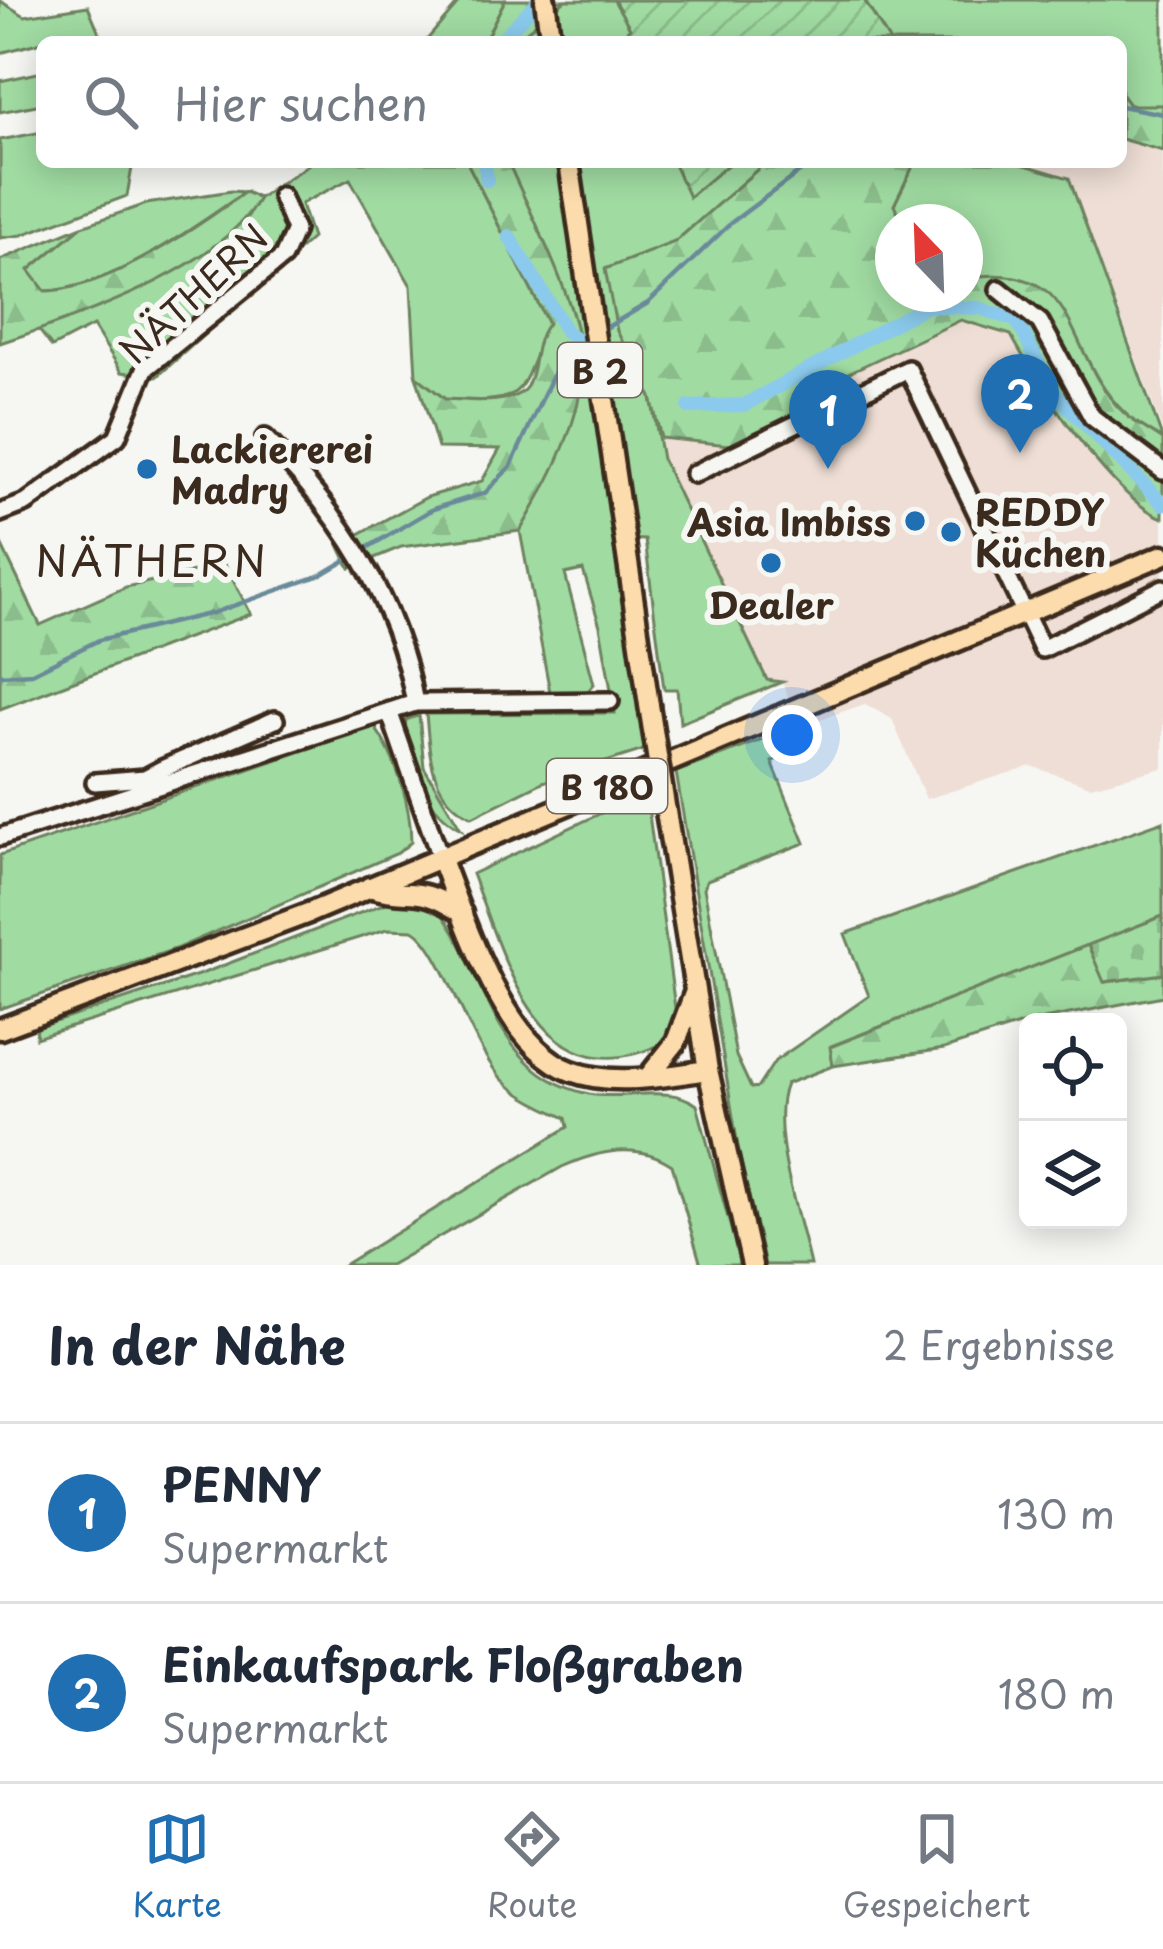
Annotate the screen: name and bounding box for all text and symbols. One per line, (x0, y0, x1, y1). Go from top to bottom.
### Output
search box (36, 36, 1127, 168)
text: Hier suchen (174, 68, 428, 136)
icon: search (78, 69, 144, 135)
north arrow (875, 204, 983, 312)
street label: NÄTHERN (107, 210, 279, 376)
road number: B 2 (558, 343, 642, 397)
pin: 2 (981, 354, 1059, 453)
pin: 1 (789, 370, 867, 469)
place label: Lackiererei Madry (171, 421, 373, 516)
marker: Lackiererei Madry (134, 456, 160, 482)
place label: REDDY Küchen (975, 484, 1106, 579)
place label: Asia Imbiss (686, 494, 891, 548)
marker: Asia Imbiss (902, 508, 928, 534)
marker: REDDY Küchen (938, 519, 964, 545)
district label: NÄTHERN (35, 528, 269, 591)
marker: Dealer (758, 550, 784, 576)
place label: Dealer (708, 577, 834, 631)
your location (762, 705, 822, 765)
road number: B 180 (547, 759, 667, 813)
map controls (1019, 1013, 1127, 1229)
button: locate (1019, 1013, 1127, 1121)
button: layers (1019, 1121, 1127, 1229)
text: In der Nähe (48, 1305, 345, 1382)
text: 2 Ergebnisse (883, 1314, 1115, 1373)
text: PENNY (162, 1449, 321, 1517)
text: 1 (78, 1483, 96, 1542)
text: 130 m (997, 1483, 1115, 1542)
text: Supermarkt (162, 1517, 388, 1576)
text: Einkaufspark Floßgraben (162, 1629, 744, 1697)
text: 2 (73, 1663, 101, 1722)
text: 180 m (998, 1663, 1115, 1722)
text: Supermarkt (162, 1697, 388, 1756)
tab: Karte (133, 1806, 222, 1928)
tab: Route (487, 1806, 578, 1928)
tab: Gespeichert (843, 1806, 1030, 1928)

